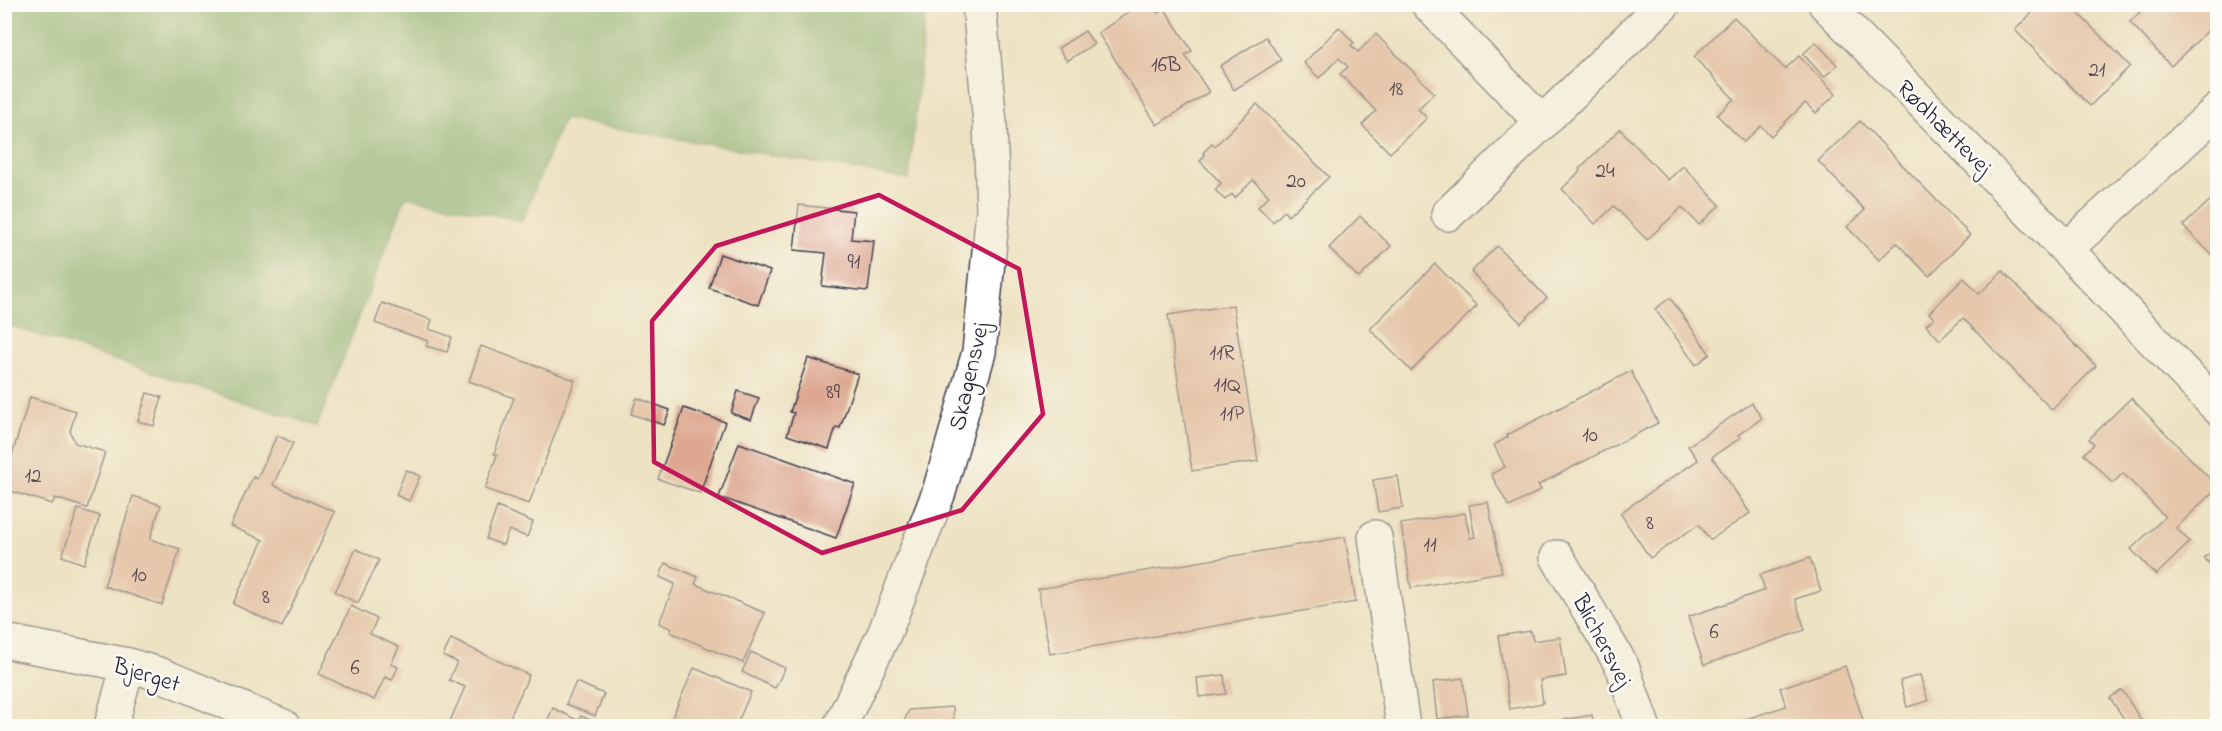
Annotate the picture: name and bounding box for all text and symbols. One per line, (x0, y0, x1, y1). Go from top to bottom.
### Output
house number: 16B (1151, 51, 1181, 81)
house number: 21 (2088, 56, 2106, 86)
street label: Rødhættevej (1887, 73, 2000, 186)
house number: 18 (1389, 75, 1403, 105)
house number: 24 (1595, 157, 1615, 187)
house number: 20 (1286, 167, 1306, 197)
house number: 91 (848, 248, 861, 278)
street label: Skagensvej (941, 318, 1000, 434)
house number: 11R (1210, 339, 1235, 369)
house number: 11Q (1214, 371, 1241, 401)
house number: 89 (826, 378, 841, 408)
house number: 11P (1220, 400, 1244, 430)
house number: 10 (1582, 421, 1598, 451)
house number: 12 (24, 462, 42, 492)
house number: 8 (1646, 509, 1654, 539)
house number: 11 (1423, 531, 1437, 561)
house number: 10 (131, 561, 147, 591)
house number: 8 (262, 583, 270, 613)
street label: Blichersvej (1561, 587, 1641, 695)
house number: 6 (1709, 618, 1719, 648)
street label: Bjerget (107, 649, 184, 703)
house number: 6 (350, 654, 360, 684)

